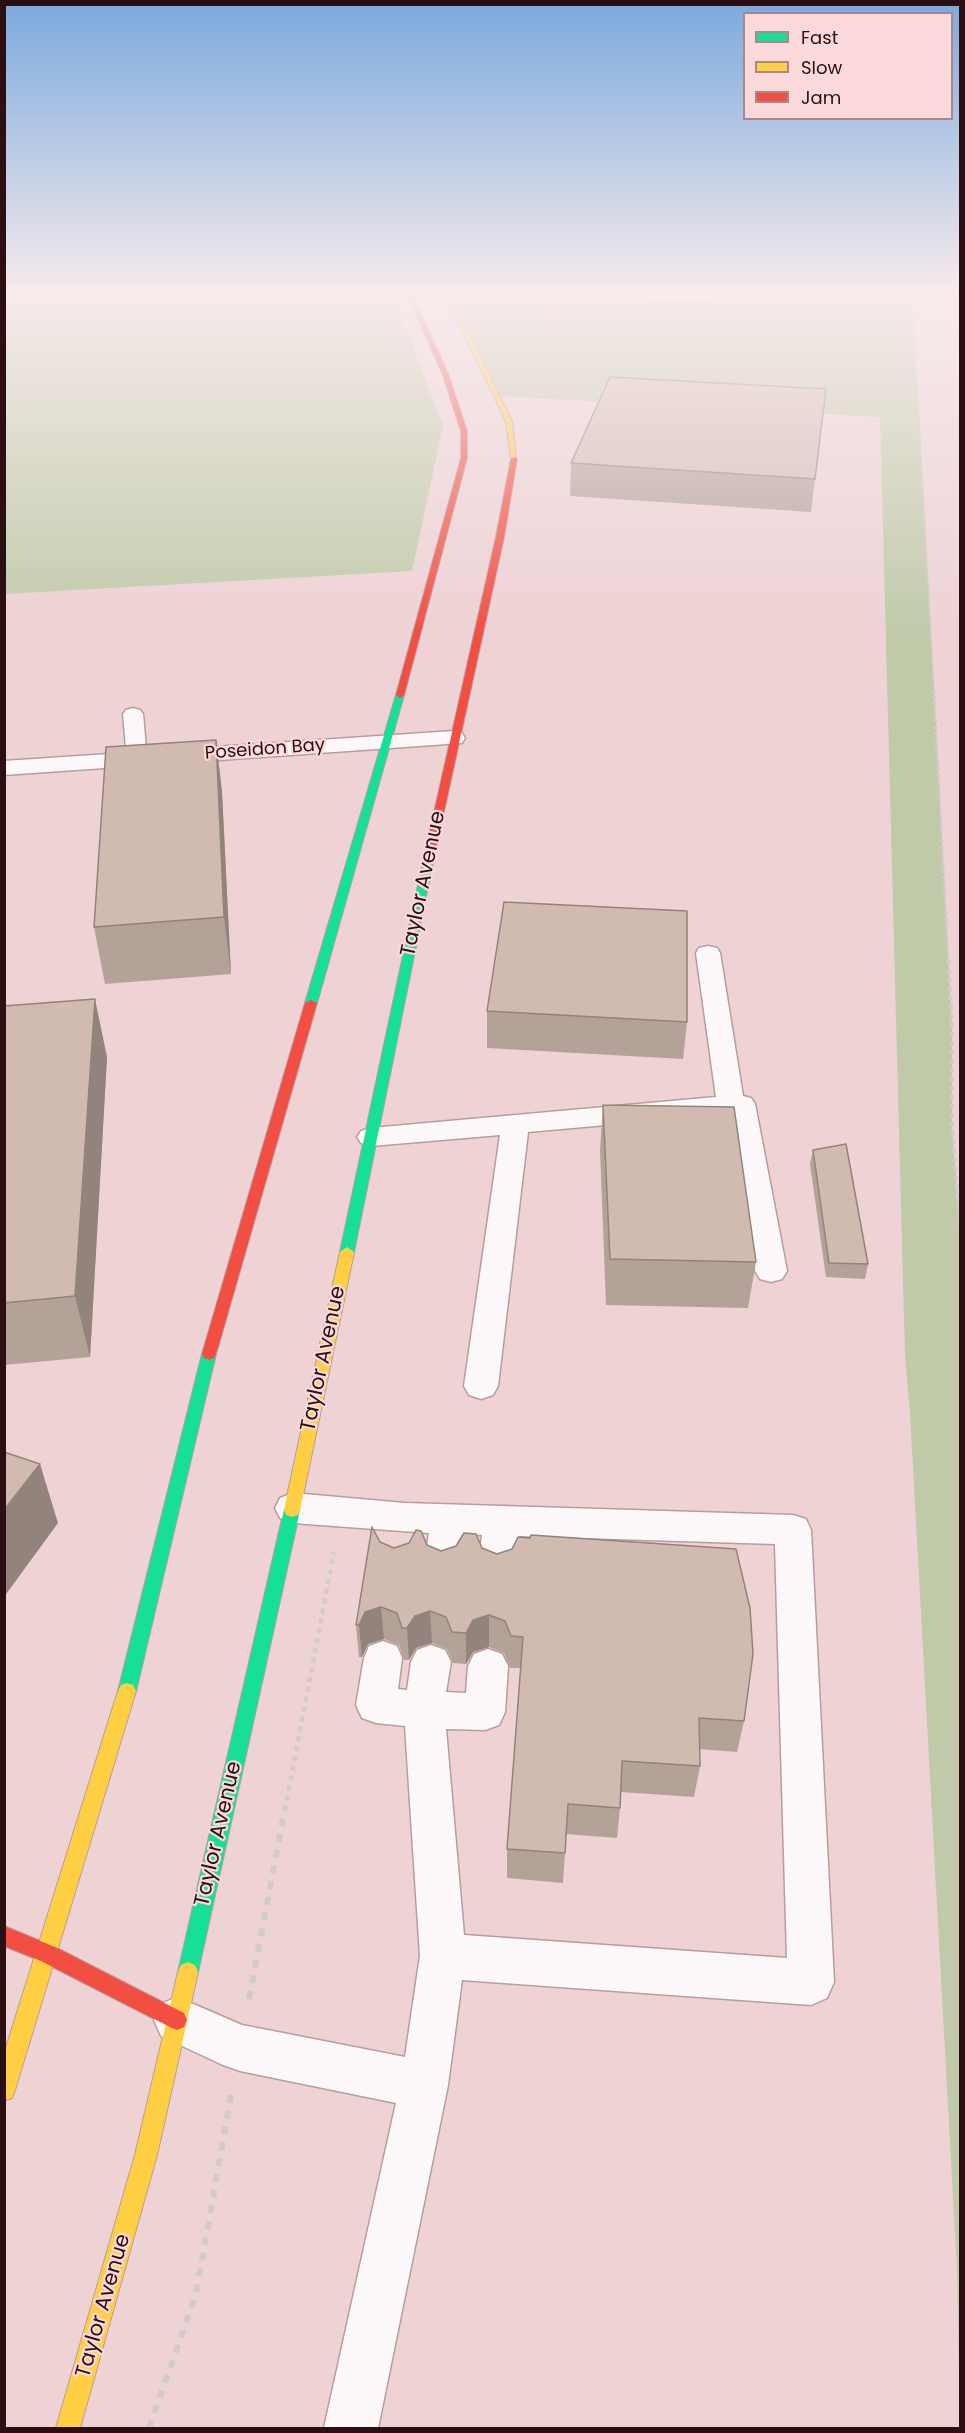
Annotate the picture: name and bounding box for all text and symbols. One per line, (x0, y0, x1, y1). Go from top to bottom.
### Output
legend (743, 12, 953, 120)
text: Fast (801, 25, 838, 50)
text: Slow (801, 55, 842, 80)
text: Jam (801, 85, 841, 110)
street label: Poseidon Bay (204, 735, 326, 765)
street label: Taylor Avenue (396, 809, 452, 959)
street label: Taylor Avenue (296, 1284, 352, 1434)
street label: Taylor Avenue (190, 1759, 248, 1909)
street label: Taylor Avenue (71, 2231, 137, 2381)

